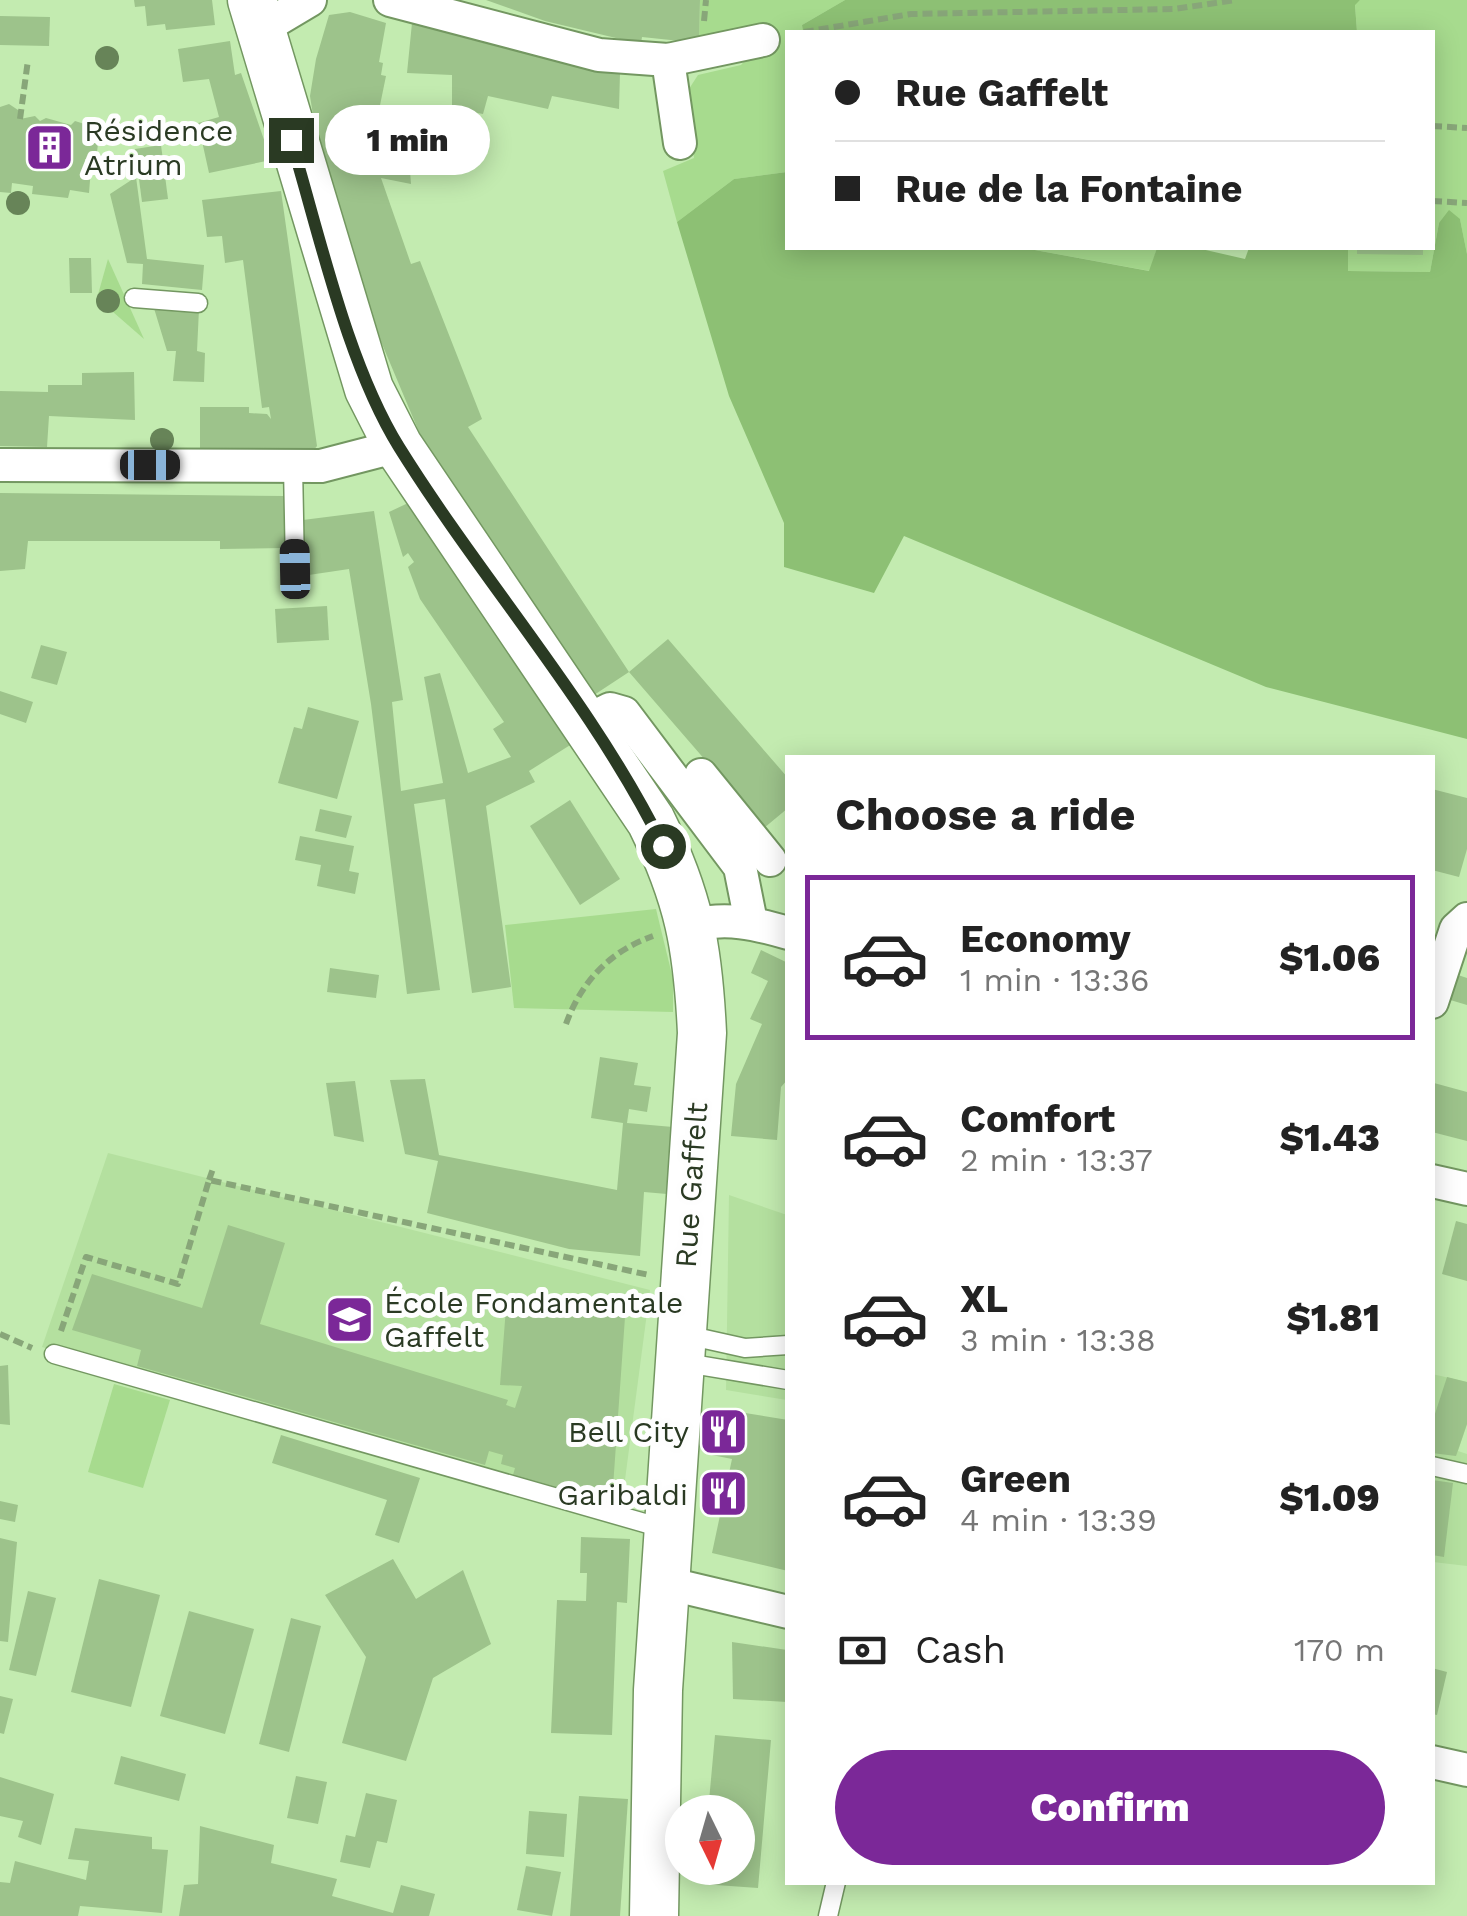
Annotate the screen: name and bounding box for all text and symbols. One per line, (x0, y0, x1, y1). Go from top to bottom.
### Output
text: Rue Gaffelt (895, 71, 1108, 115)
callout: 1 min (326, 105, 491, 175)
place label: Résidence Atrium (84, 113, 233, 182)
route end (269, 118, 314, 163)
building icon: Résidence Atrium (23, 121, 75, 173)
text: 1 min (366, 121, 449, 159)
text: Rue de la Fontaine (895, 167, 1242, 211)
car (120, 450, 180, 480)
car (279, 539, 311, 599)
text: Choose a ride (835, 788, 1135, 841)
route start (641, 824, 686, 869)
icon: car (840, 913, 930, 1003)
text: Economy (960, 917, 1131, 961)
text: $1.06 (1279, 936, 1380, 980)
text: 1 min · 13:36 (960, 961, 1149, 999)
icon: car (840, 1093, 930, 1183)
text: Comfort (960, 1097, 1115, 1141)
street label: Rue Gaffelt (668, 1101, 714, 1269)
text: $1.43 (1279, 1116, 1380, 1160)
text: 2 min · 13:37 (960, 1141, 1153, 1179)
icon: car (840, 1273, 930, 1363)
text: XL (960, 1277, 1008, 1321)
place label: École Fondamentale Gaffelt (384, 1285, 683, 1354)
school or university icon: École Fondamentale Gaffelt (323, 1293, 375, 1345)
text: $1.81 (1286, 1296, 1380, 1340)
text: 3 min · 13:38 (960, 1321, 1156, 1359)
restaurant icon: Bell City (698, 1405, 750, 1457)
place label: Bell City (568, 1414, 690, 1449)
icon: car (840, 1453, 930, 1543)
text: Green (960, 1457, 1071, 1501)
restaurant icon: Garibaldi (697, 1468, 749, 1520)
text: $1.09 (1279, 1476, 1380, 1520)
place label: Garibaldi (557, 1477, 688, 1512)
text: 4 min · 13:39 (960, 1501, 1157, 1539)
icon: cash (835, 1623, 890, 1678)
text: Cash (915, 1628, 1006, 1672)
text: 170 m (1294, 1631, 1385, 1669)
button: Confirm (835, 1750, 1385, 1865)
north arrow (665, 1795, 755, 1885)
map controls (665, 1795, 755, 1885)

